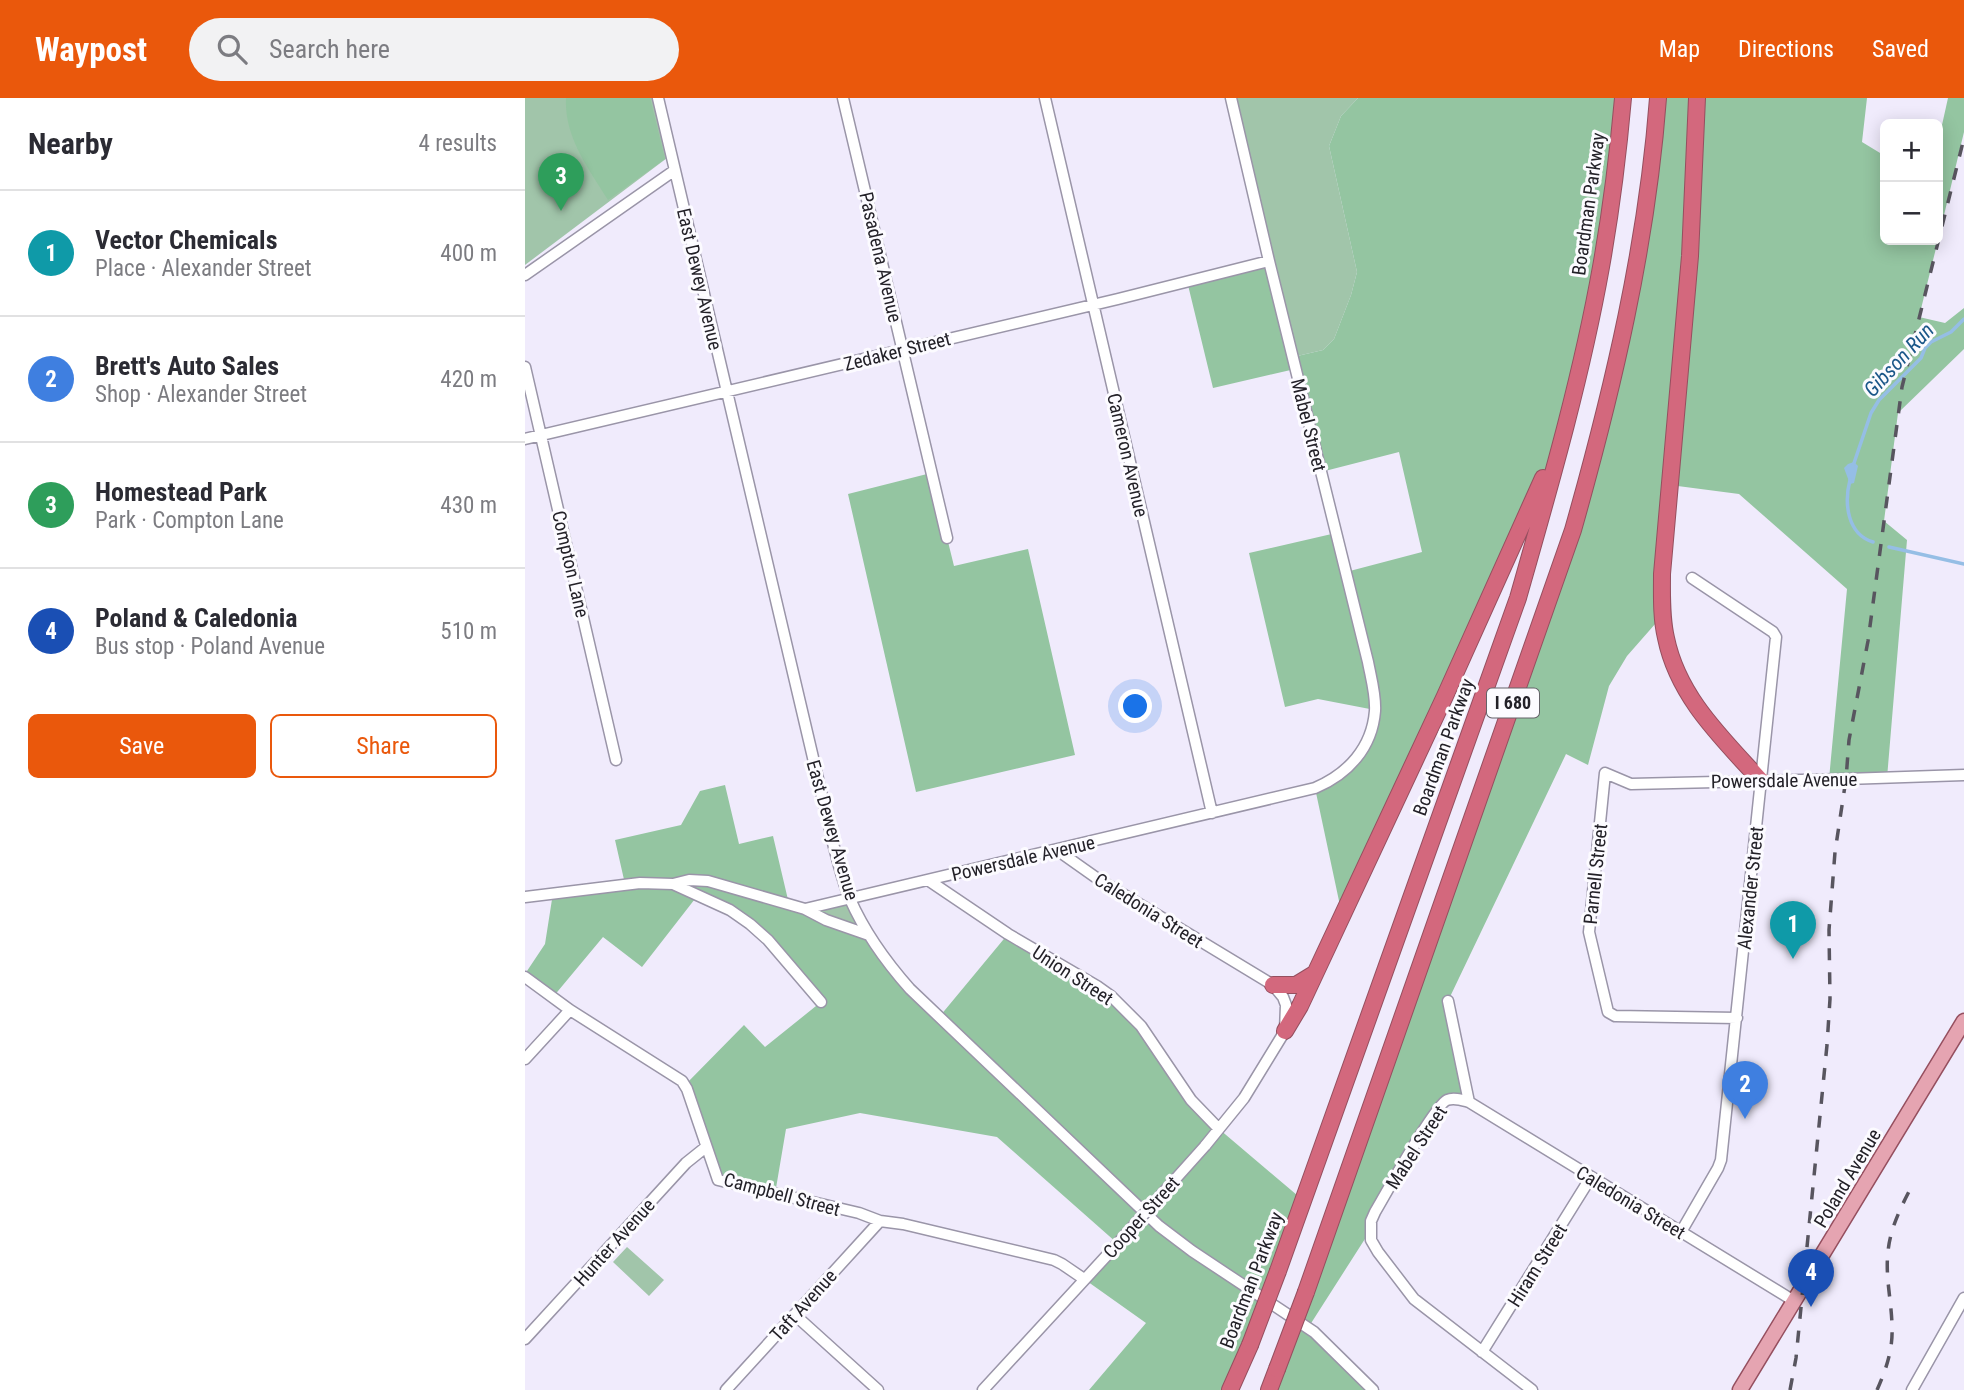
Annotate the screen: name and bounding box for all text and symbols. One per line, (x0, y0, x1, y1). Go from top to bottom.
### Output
search box (189, 18, 679, 81)
text: Waypost (35, 30, 147, 69)
icon: search (213, 30, 251, 68)
text: Search here (269, 34, 390, 64)
text: Map (1659, 35, 1700, 63)
text: Directions (1738, 35, 1834, 63)
text: Saved (1872, 35, 1929, 63)
map controls (1880, 119, 1943, 245)
button: + (1880, 119, 1943, 182)
text: Nearby (28, 126, 113, 161)
text: 4 results (419, 130, 497, 157)
street label: Boardman Parkway (1567, 131, 1610, 277)
pin: 3 (538, 153, 584, 211)
button: − (1880, 182, 1943, 245)
street label: Pasadena Avenue (854, 190, 907, 325)
street label: East Dewey Avenue (672, 206, 727, 352)
text: Vector Chemicals (95, 225, 277, 255)
text: 1 (45, 240, 57, 267)
text: 400 m (440, 240, 497, 267)
text: Place · Alexander Street (95, 255, 312, 282)
water label: Gibson Run (1859, 318, 1939, 402)
street label: Zedaker Street (841, 327, 953, 376)
text: Brett's Auto Sales (95, 351, 279, 381)
text: 2 (45, 366, 57, 393)
text: 420 m (440, 366, 497, 393)
street label: Mabel Street (1286, 376, 1331, 474)
text: Shop · Alexander Street (95, 381, 307, 408)
street label: Cameron Avenue (1102, 391, 1153, 519)
text: Homestead Park (95, 477, 267, 507)
text: 3 (45, 492, 57, 519)
text: 430 m (440, 492, 497, 519)
text: Park · Compton Lane (95, 507, 284, 534)
street label: Compton Lane (547, 509, 594, 620)
text: Poland & Caledonia (95, 603, 298, 633)
text: 4 (45, 618, 57, 645)
text: 510 m (440, 618, 497, 645)
text: Bus stop · Poland Avenue (95, 633, 325, 660)
street label: Boardman Parkway (1408, 675, 1479, 819)
road number: I 680 (1487, 688, 1539, 718)
your location (1118, 689, 1152, 723)
button: Save (28, 714, 256, 778)
button: Share (270, 714, 497, 778)
street label: East Dewey Avenue (801, 757, 864, 903)
street label: Powersdale Avenue (1711, 768, 1858, 793)
street label: Parnell Street (1579, 823, 1612, 925)
street label: Alexander Street (1733, 825, 1768, 951)
street label: Powersdale Avenue (949, 831, 1097, 886)
street label: Caledonia Street (1090, 868, 1207, 953)
pin: 1 (1770, 901, 1816, 959)
street label: Union Street (1028, 941, 1118, 1010)
pin: 2 (1722, 1061, 1768, 1119)
street label: Mabel Street (1381, 1101, 1452, 1193)
street label: Poland Avenue (1809, 1125, 1886, 1232)
street label: Caledonia Street (1572, 1161, 1690, 1244)
street label: Campbell Street (721, 1168, 843, 1221)
street label: Cooper Street (1098, 1171, 1184, 1263)
street label: Hunter Avenue (569, 1194, 660, 1291)
street label: Boardman Parkway (1215, 1209, 1288, 1352)
street label: Hiram Street (1503, 1219, 1572, 1311)
pin: 4 (1788, 1249, 1834, 1307)
street label: Taft Avenue (765, 1265, 842, 1346)

